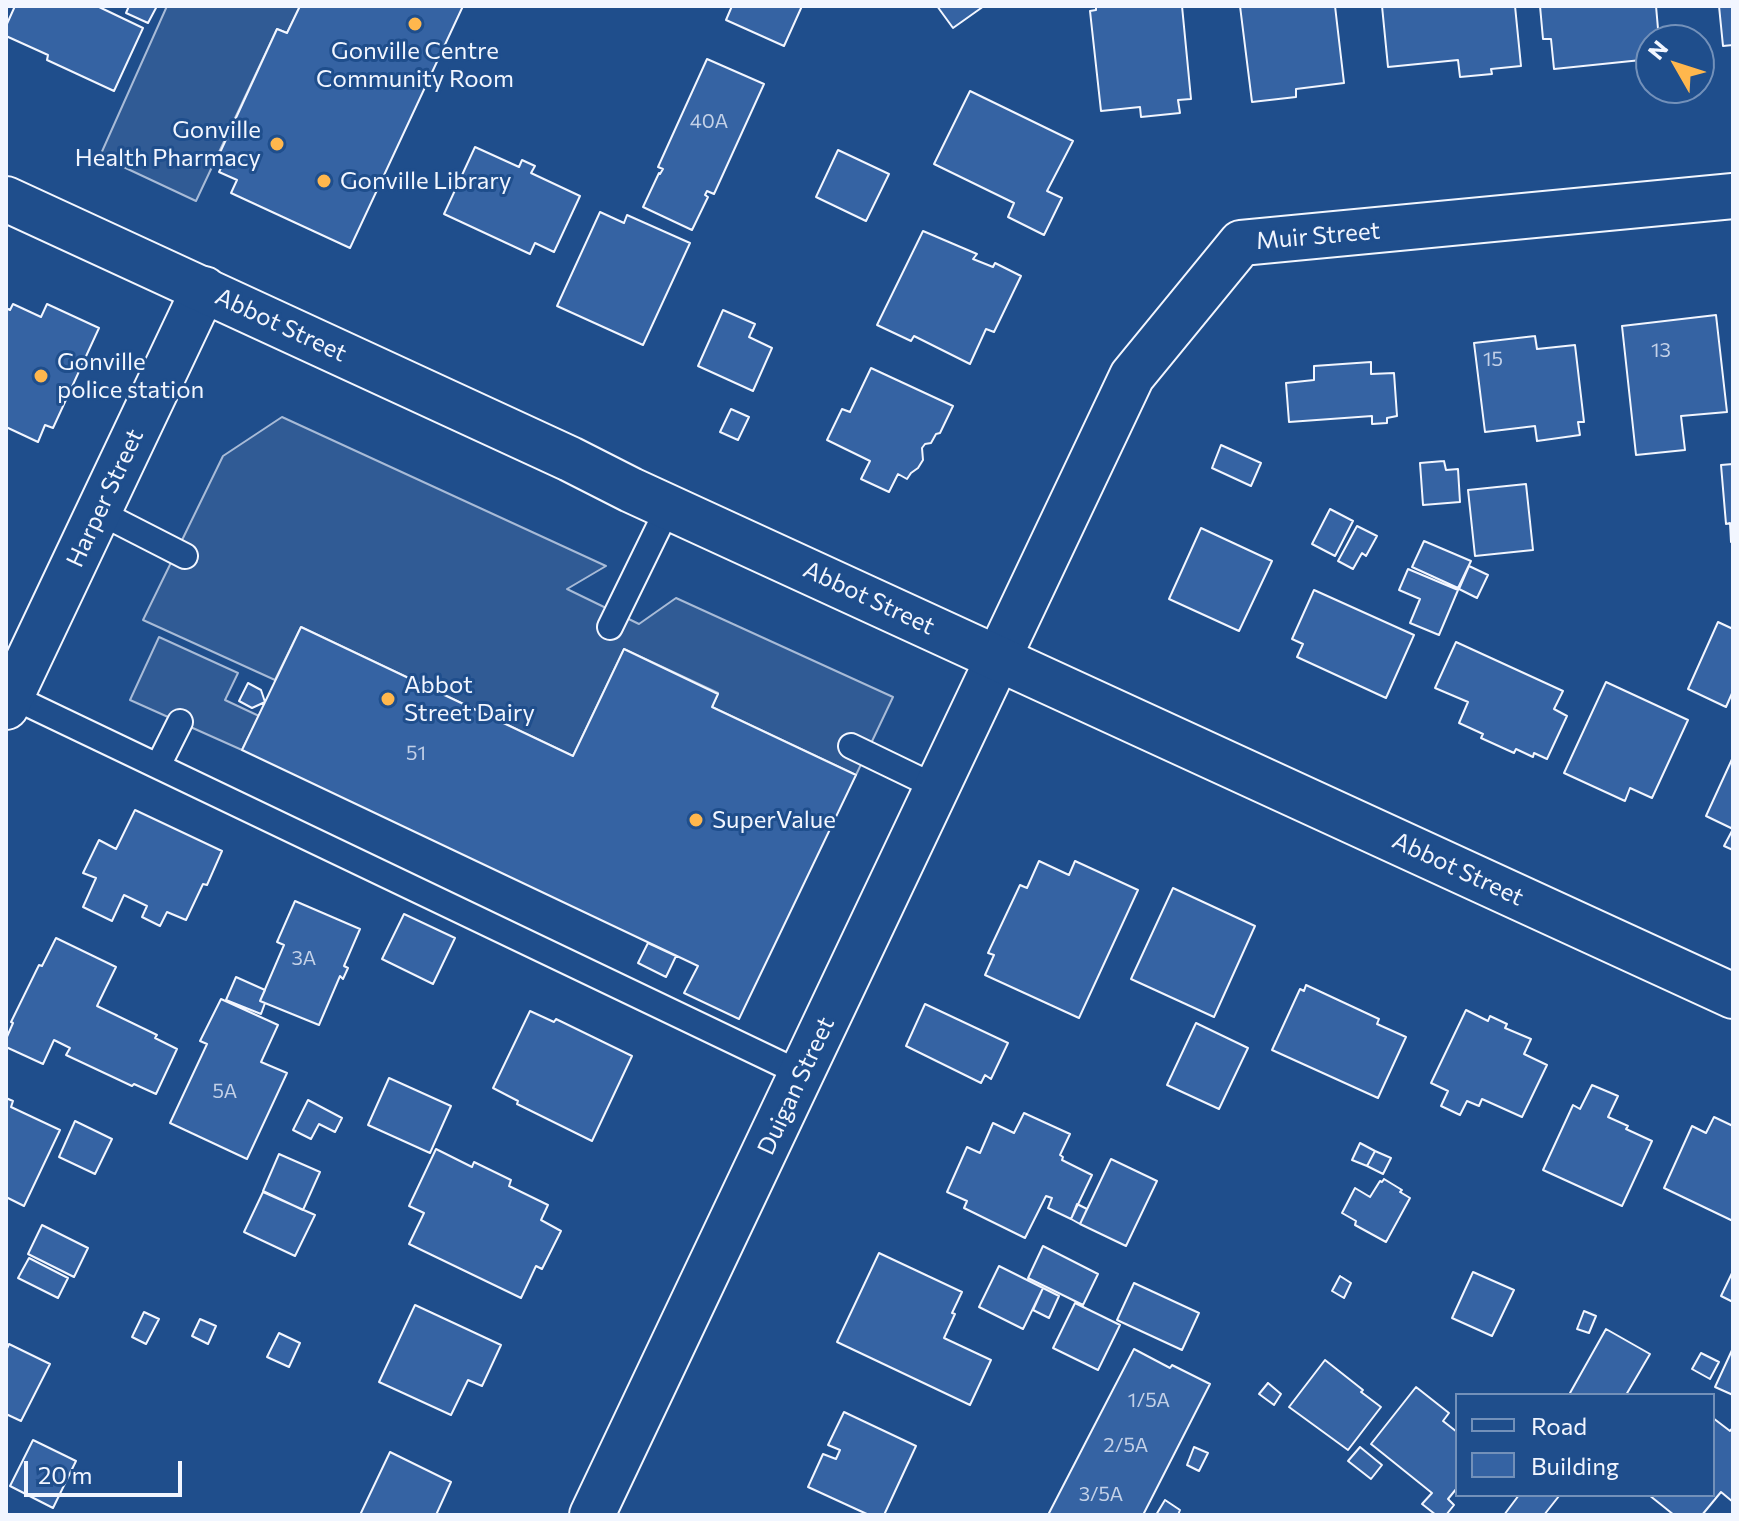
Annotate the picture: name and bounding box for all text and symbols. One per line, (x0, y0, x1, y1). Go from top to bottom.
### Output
marker: Gonville Centre Community Room (406, 15, 424, 33)
north arrow (1635, 24, 1715, 104)
text: N (1642, 35, 1673, 65)
place label: Gonville Centre Community Room (316, 37, 514, 93)
house number: 40A (690, 109, 728, 133)
place label: Gonville Health Pharmacy (75, 116, 261, 172)
marker: Gonville Health Pharmacy (268, 135, 286, 153)
place label: Gonville Library (340, 167, 511, 195)
marker: Gonville Library (315, 172, 333, 190)
street label: Muir Street (1255, 216, 1381, 256)
street label: Abbot Street (211, 282, 351, 368)
house number: 13 (1651, 338, 1671, 362)
house number: 15 (1483, 347, 1503, 371)
place label: Gonville police station (57, 348, 204, 404)
marker: Gonville police station (32, 367, 50, 385)
street label: Harper Street (60, 424, 150, 572)
street label: Abbot Street (799, 555, 939, 641)
place label: Abbot Street Dairy (404, 671, 535, 727)
marker: Abbot Street Dairy (379, 690, 397, 708)
house number: 51 (406, 741, 426, 765)
place label: SuperValue (712, 806, 836, 834)
marker: SuperValue (687, 811, 705, 829)
street label: Abbot Street (1388, 826, 1528, 912)
house number: 3A (292, 946, 316, 970)
street label: Duigan Street (752, 1012, 840, 1160)
house number: 5A (213, 1079, 237, 1103)
house number: 1/5A (1128, 1388, 1170, 1412)
legend (1455, 1393, 1715, 1497)
text: Road (1531, 1411, 1587, 1440)
house number: 2/5A (1104, 1433, 1148, 1457)
scale bar (28, 1445, 186, 1495)
text: Building (1531, 1451, 1619, 1480)
text: 20 m (38, 1460, 92, 1489)
house number: 3/5A (1079, 1482, 1123, 1506)

